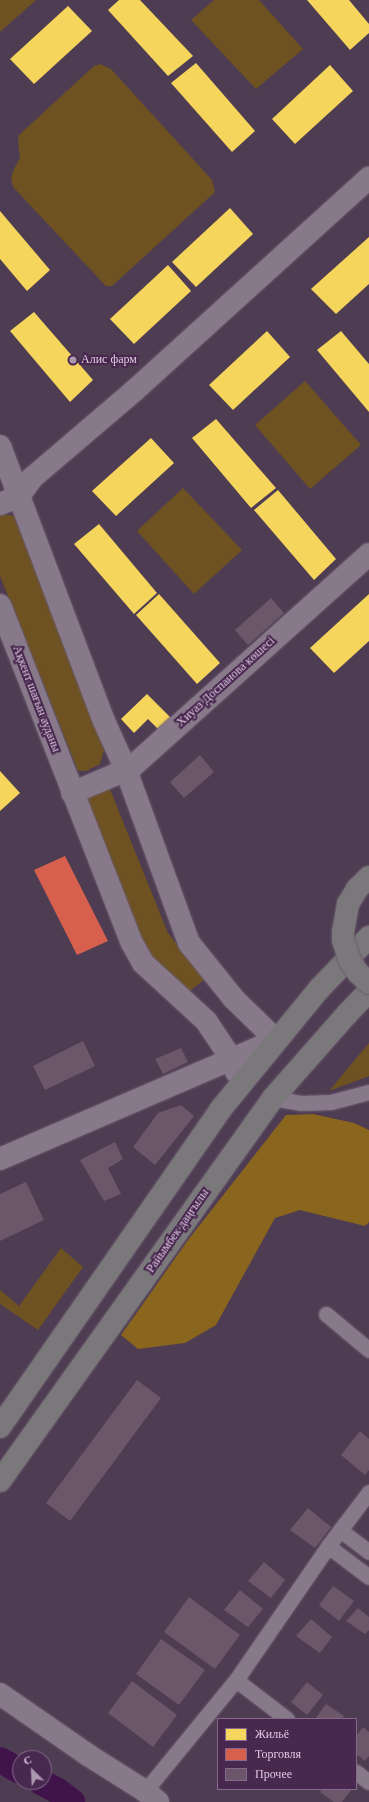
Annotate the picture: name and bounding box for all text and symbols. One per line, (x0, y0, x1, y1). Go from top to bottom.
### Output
place label: Алис фарм (81, 353, 137, 367)
marker: Алис фарм (68, 355, 78, 365)
street label: Хиуаз Доспанова көшесі (174, 634, 278, 730)
street label: Ақкент шағын ауданы (9, 644, 63, 754)
street label: Райымбек даңғылы (144, 1186, 212, 1276)
legend (217, 1718, 357, 1790)
text: Жильё (255, 1727, 289, 1741)
text: Торговля (255, 1747, 301, 1761)
north arrow (12, 1750, 52, 1790)
text: С (21, 1753, 34, 1767)
text: Прочее (255, 1767, 292, 1781)

